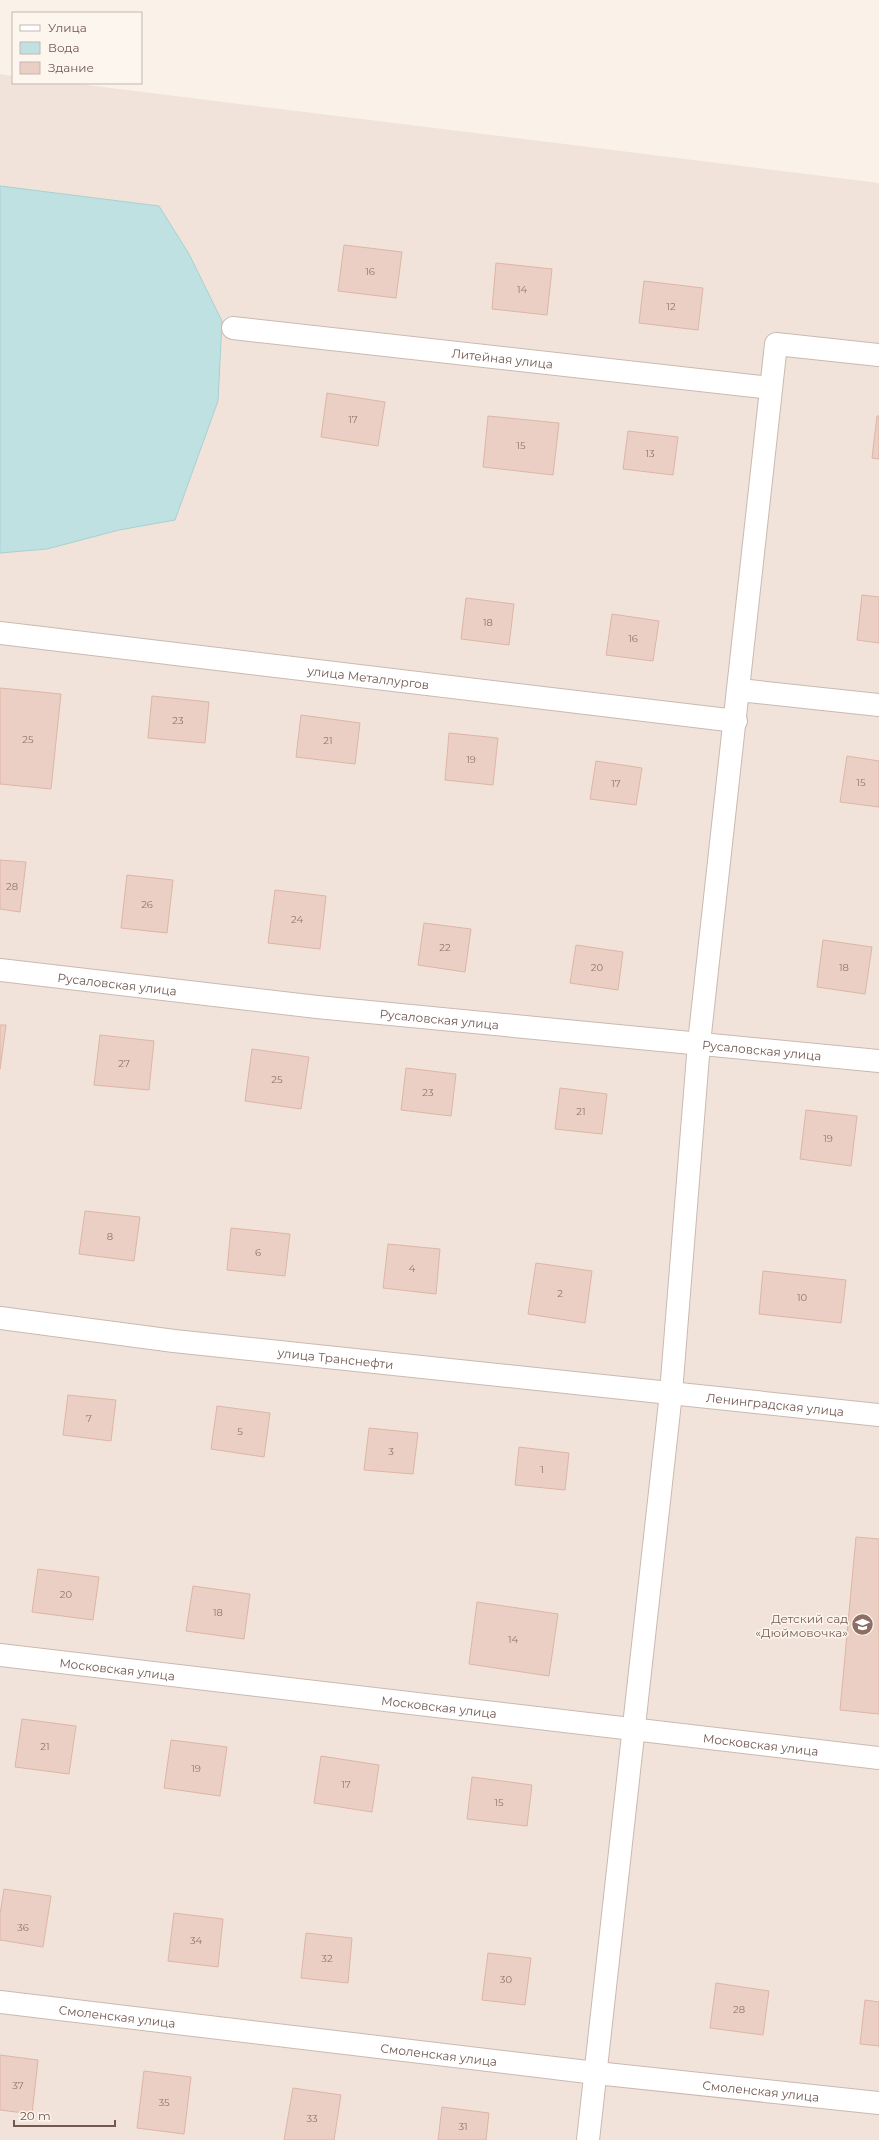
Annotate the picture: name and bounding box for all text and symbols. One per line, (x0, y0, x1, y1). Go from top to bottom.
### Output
legend (12, 12, 142, 84)
text: Улица (48, 20, 87, 35)
text: Вода (48, 40, 79, 55)
text: Здание (48, 60, 94, 75)
house number: 16 (365, 265, 375, 278)
house number: 14 (517, 283, 527, 296)
house number: 12 (666, 300, 676, 313)
street label: Литейная улица (451, 345, 554, 371)
house number: 17 (348, 413, 358, 426)
house number: 15 (516, 439, 526, 452)
house number: 13 (645, 447, 655, 460)
house number: 18 (483, 616, 493, 629)
house number: 16 (628, 632, 638, 645)
street label: улица Металлургов (306, 662, 430, 692)
house number: 23 (172, 714, 184, 727)
house number: 25 (22, 733, 34, 746)
house number: 21 (323, 734, 333, 747)
house number: 19 (466, 753, 476, 766)
house number: 15 (856, 776, 866, 789)
house number: 17 (611, 777, 621, 790)
house number: 28 (6, 880, 18, 893)
house number: 26 (141, 898, 153, 911)
house number: 24 (291, 913, 303, 926)
house number: 22 (439, 941, 451, 954)
house number: 20 (591, 961, 604, 974)
house number: 18 (839, 961, 849, 974)
street label: Русаловская улица (57, 969, 178, 998)
street label: Русаловская улица (379, 1006, 500, 1032)
street label: Русаловская улица (701, 1037, 822, 1063)
house number: 27 (118, 1057, 130, 1070)
house number: 25 (271, 1073, 283, 1086)
house number: 23 (422, 1086, 434, 1099)
house number: 21 (576, 1105, 586, 1118)
house number: 19 (823, 1132, 833, 1145)
house number: 8 (107, 1230, 113, 1243)
house number: 6 (255, 1246, 261, 1259)
house number: 4 (409, 1262, 416, 1275)
house number: 2 (557, 1287, 563, 1300)
house number: 10 (797, 1291, 807, 1304)
street label: улица Транснефти (276, 1344, 394, 1371)
street label: Ленинградская улица (705, 1389, 845, 1419)
house number: 7 (86, 1412, 92, 1425)
house number: 5 (237, 1425, 243, 1438)
house number: 3 (388, 1445, 394, 1458)
house number: 1 (540, 1463, 544, 1476)
house number: 20 (60, 1588, 73, 1601)
house number: 18 (213, 1606, 223, 1619)
place label: Детский сад «Дюймовочка» (755, 1611, 848, 1640)
school or university icon: Детский сад «Дюймовочка» (850, 1612, 876, 1638)
house number: 14 (508, 1633, 518, 1646)
street label: Московская улица (59, 1655, 176, 1683)
street label: Московская улица (380, 1692, 498, 1721)
street label: Московская улица (702, 1730, 819, 1758)
house number: 21 (40, 1740, 50, 1753)
house number: 19 (191, 1762, 201, 1775)
house number: 17 (341, 1778, 351, 1791)
house number: 15 (494, 1796, 504, 1809)
house number: 36 (17, 1921, 29, 1934)
house number: 34 (190, 1934, 203, 1947)
house number: 32 (321, 1952, 333, 1965)
house number: 30 (500, 1973, 513, 1986)
street label: Смоленская улица (58, 2002, 176, 2030)
house number: 28 (733, 2003, 745, 2016)
street label: Смоленская улица (380, 2040, 498, 2069)
street label: Смоленская улица (702, 2077, 820, 2104)
house number: 37 (12, 2079, 24, 2092)
house number: 35 (158, 2096, 170, 2109)
scale bar (14, 2102, 115, 2128)
text: 20 m (20, 2108, 51, 2123)
house number: 33 (306, 2112, 318, 2125)
house number: 31 (458, 2120, 468, 2133)

